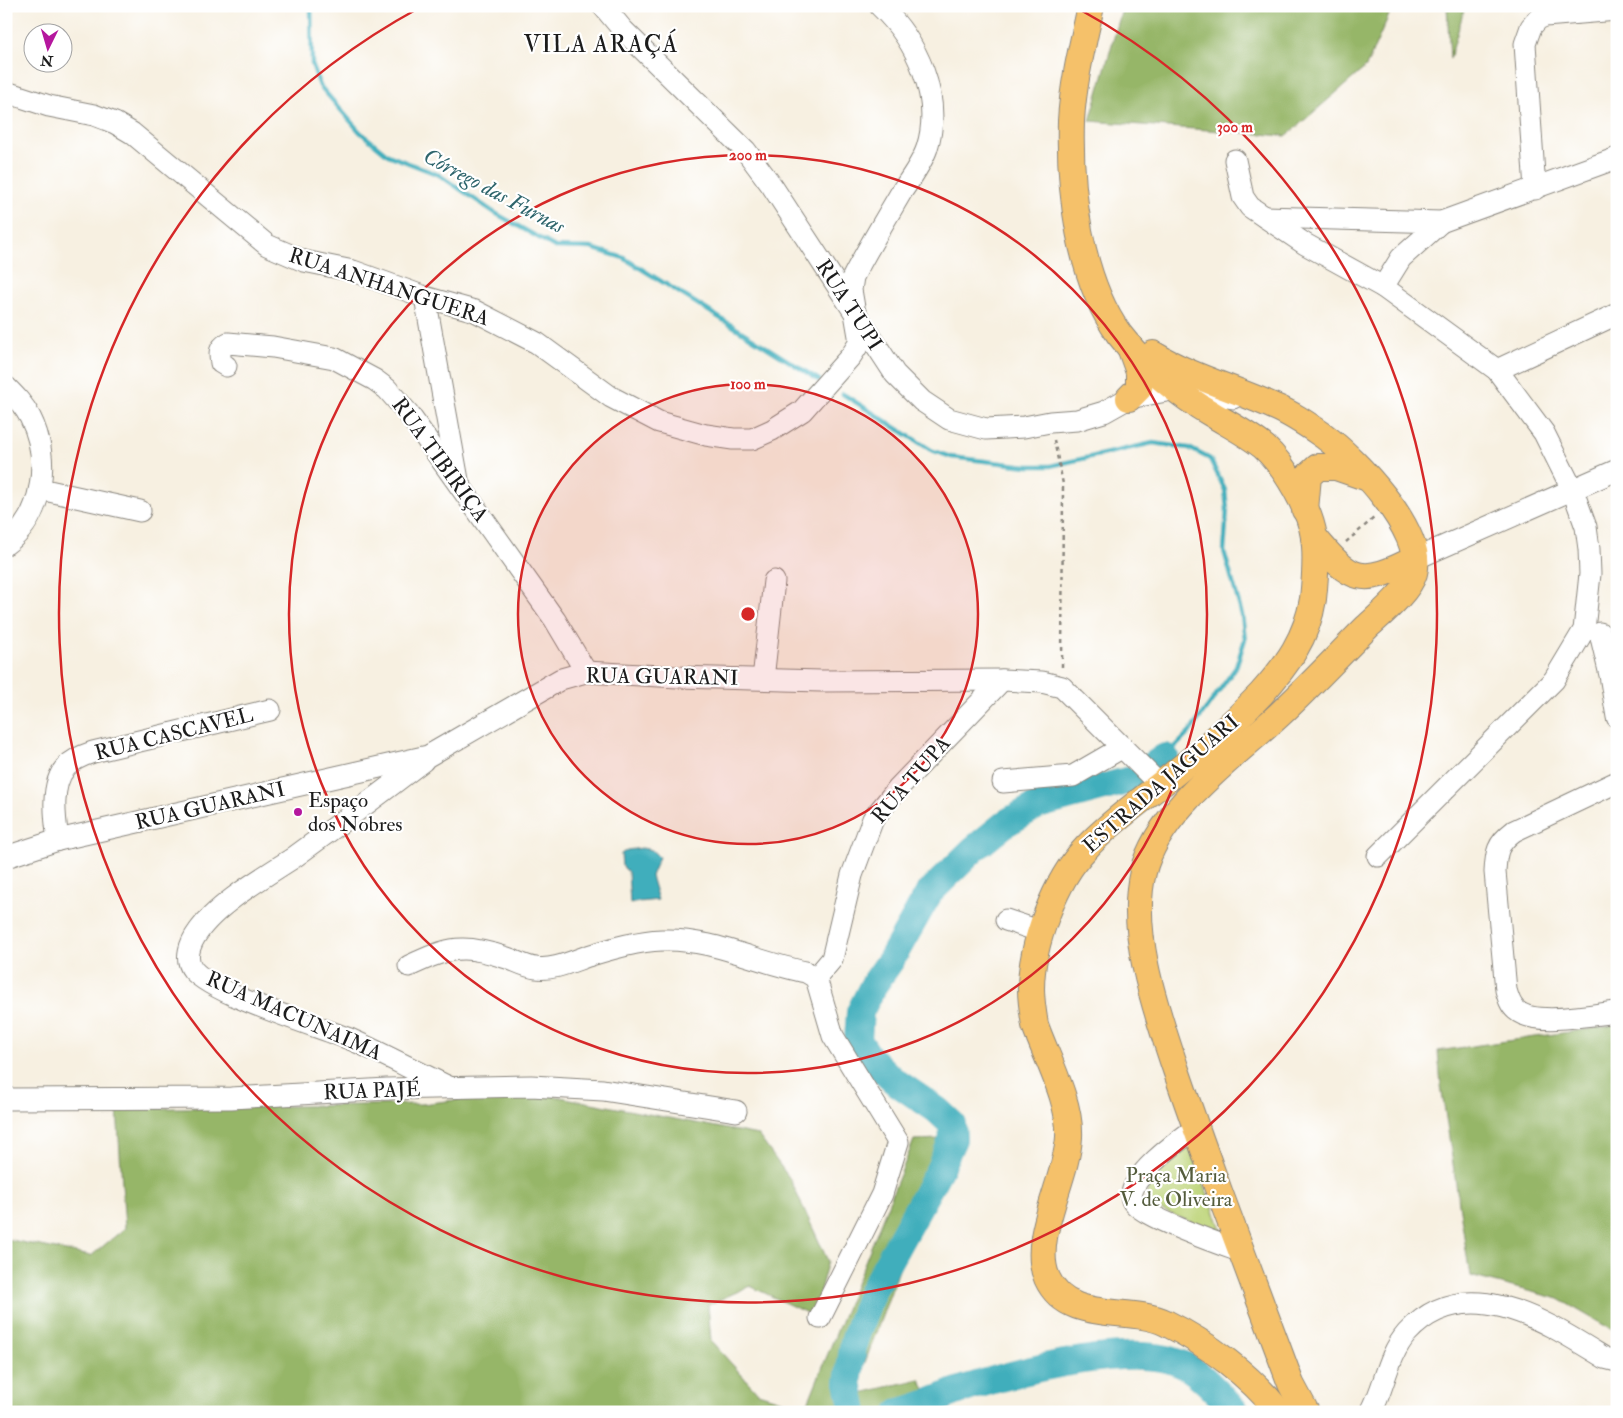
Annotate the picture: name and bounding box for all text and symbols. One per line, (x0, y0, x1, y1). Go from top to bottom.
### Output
north arrow (22, 22, 72, 72)
district label: VILA ARAÇÁ (524, 28, 678, 60)
text: N (39, 51, 55, 70)
text: 300 m (1217, 118, 1253, 137)
water label: Córrego das Furnas (418, 142, 570, 241)
text: 200 m (729, 146, 767, 165)
street label: RUA ANHANGUERA (285, 242, 493, 332)
street label: RUA TUPI (810, 254, 888, 356)
text: 100 m (730, 375, 766, 394)
street label: RUA TIBIRIÇA (386, 392, 494, 528)
centre of rings (739, 605, 757, 623)
street label: RUA GUARANI (585, 662, 739, 692)
street label: RUA CASCAVEL (92, 701, 256, 767)
street label: ESTRADA JAGUARI (1077, 709, 1245, 859)
street label: RUA TUPA (866, 731, 956, 829)
street label: RUA GUARANI (132, 776, 288, 836)
place label: Espaço dos Nobres (308, 787, 402, 838)
marker: Espaço dos Nobres (292, 806, 304, 818)
street label: RUA MACUNAIMA (202, 965, 386, 1067)
street label: RUA PAJÉ (323, 1076, 421, 1106)
park label: Praça Maria V. de Oliveira (1120, 1162, 1233, 1213)

